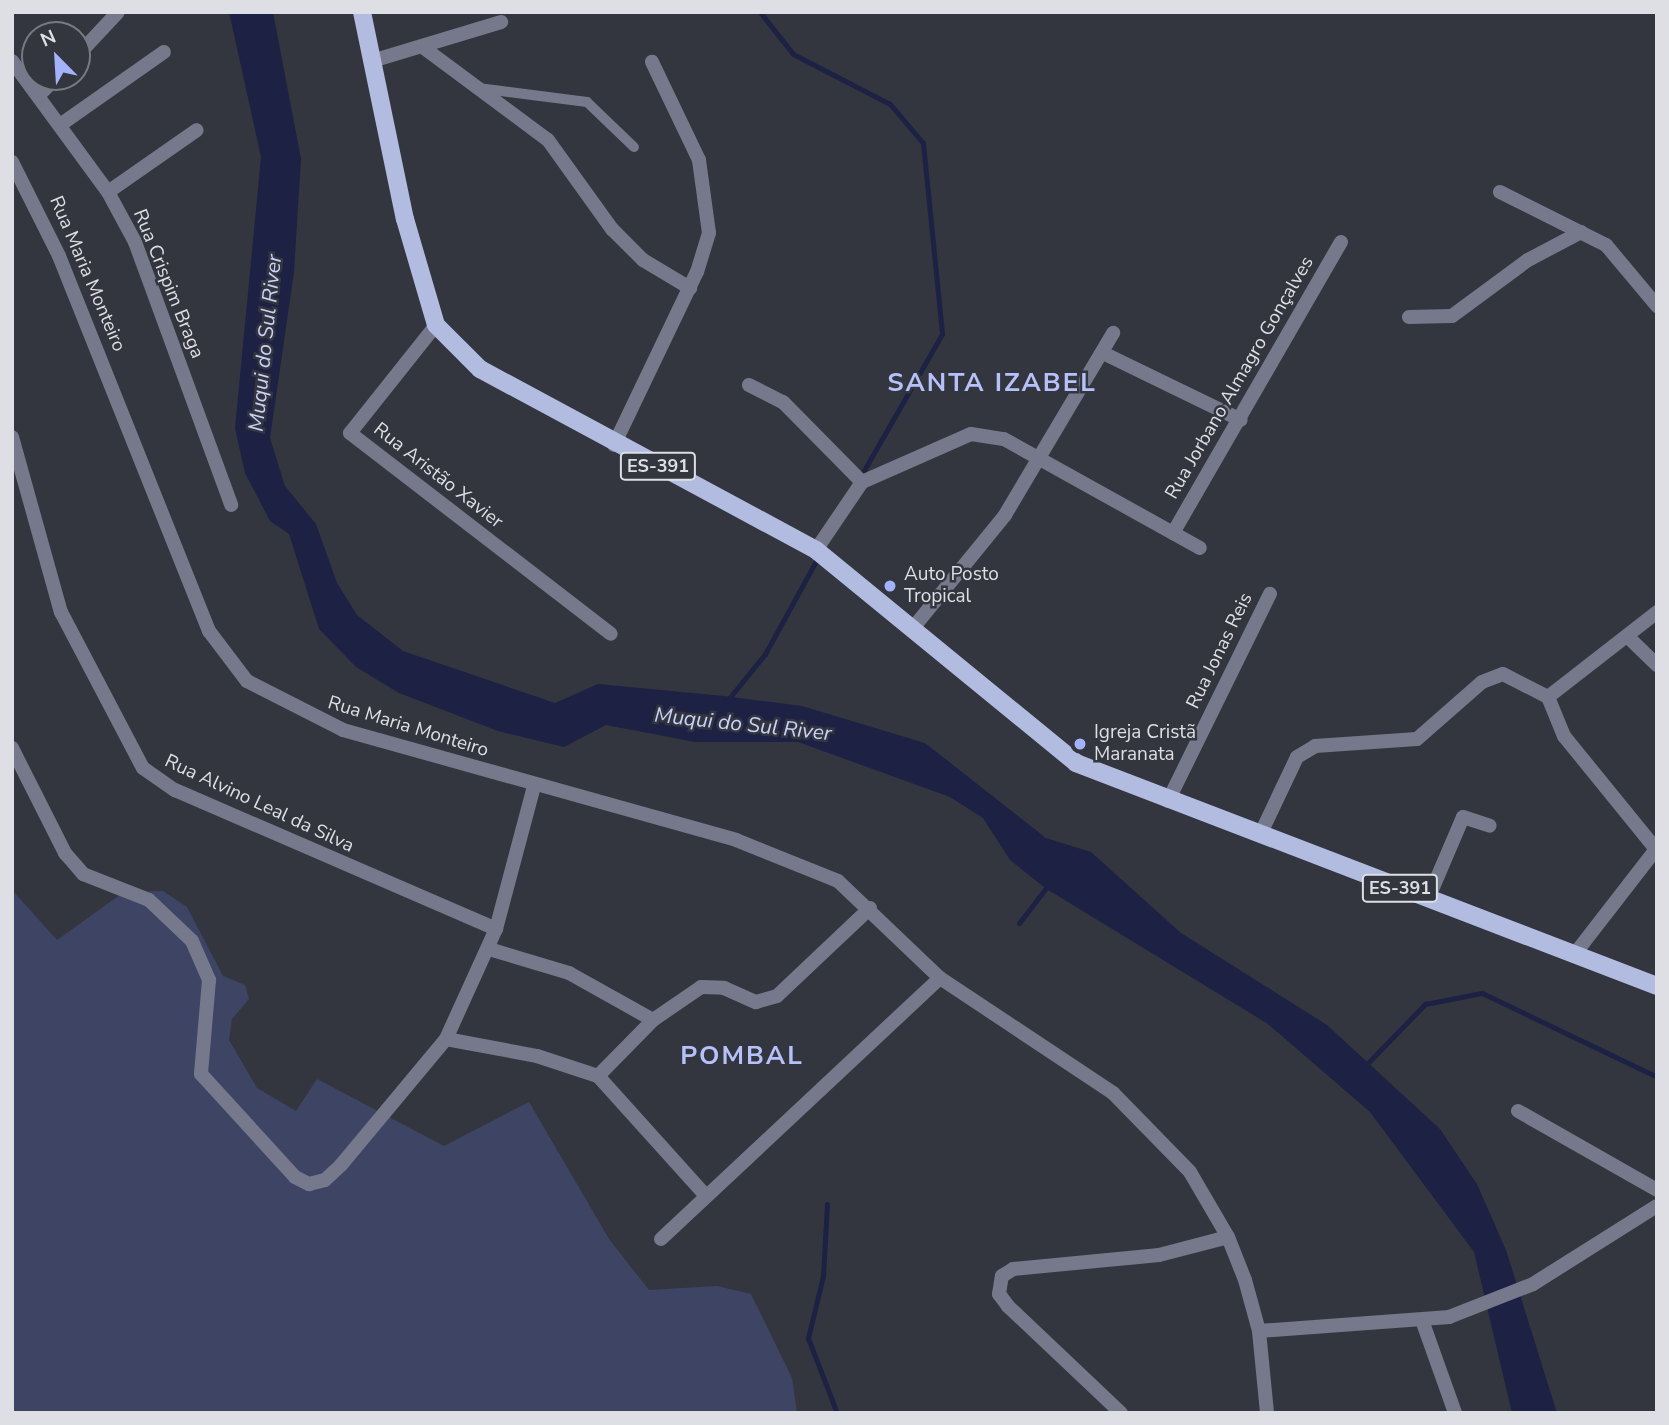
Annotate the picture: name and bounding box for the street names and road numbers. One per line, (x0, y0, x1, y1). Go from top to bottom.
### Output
street label: Rua Maria Monteiro (44, 193, 130, 355)
street label: Rua Crispim Braga (128, 206, 208, 362)
street label: Rua Jorbano Almagro Gonçalves (1161, 253, 1319, 503)
street label: Rua Aristão Xavier (369, 418, 507, 534)
road number: ES-391 (620, 452, 696, 480)
street label: Rua Jonas Reis (1182, 589, 1258, 713)
street label: Rua Maria Monteiro (325, 692, 491, 762)
street label: Rua Alvino Leal da Silva (161, 750, 357, 858)
road number: ES-391 (1362, 874, 1438, 903)

